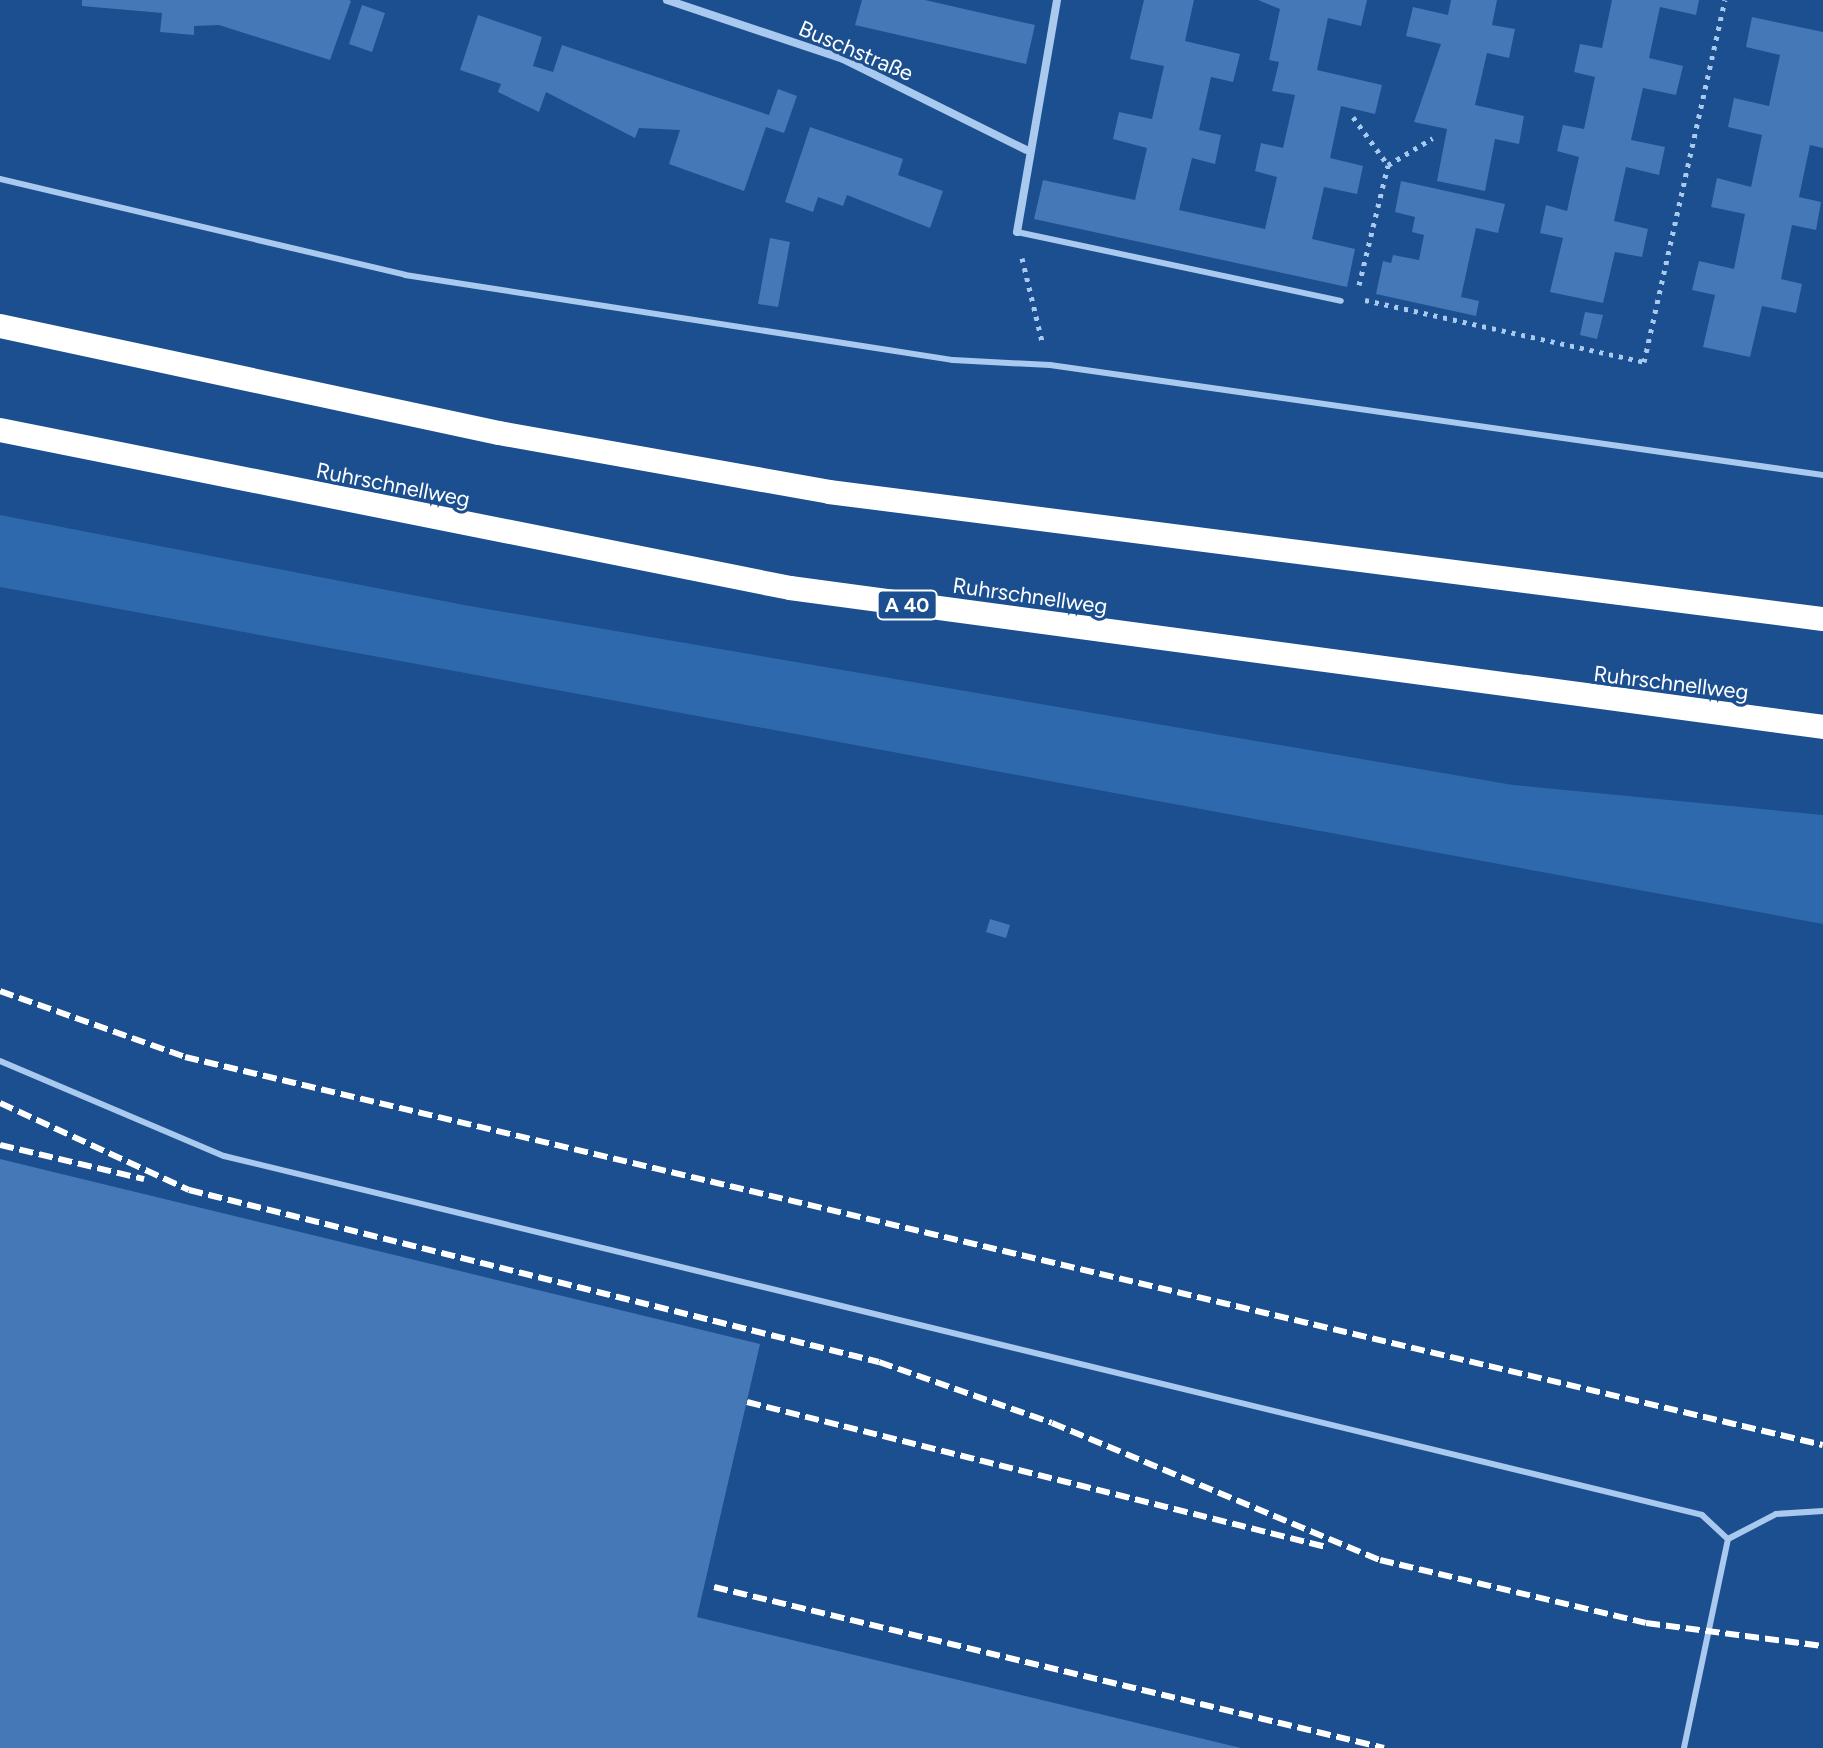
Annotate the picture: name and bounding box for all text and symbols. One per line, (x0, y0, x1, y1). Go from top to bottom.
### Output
street label: Buschstraße (795, 15, 917, 87)
street label: Ruhrschnellweg (314, 457, 472, 513)
street label: Ruhrschnellweg (951, 572, 1109, 620)
road number: A 40 (875, 589, 939, 621)
street label: Ruhrschnellweg (1592, 660, 1750, 706)

